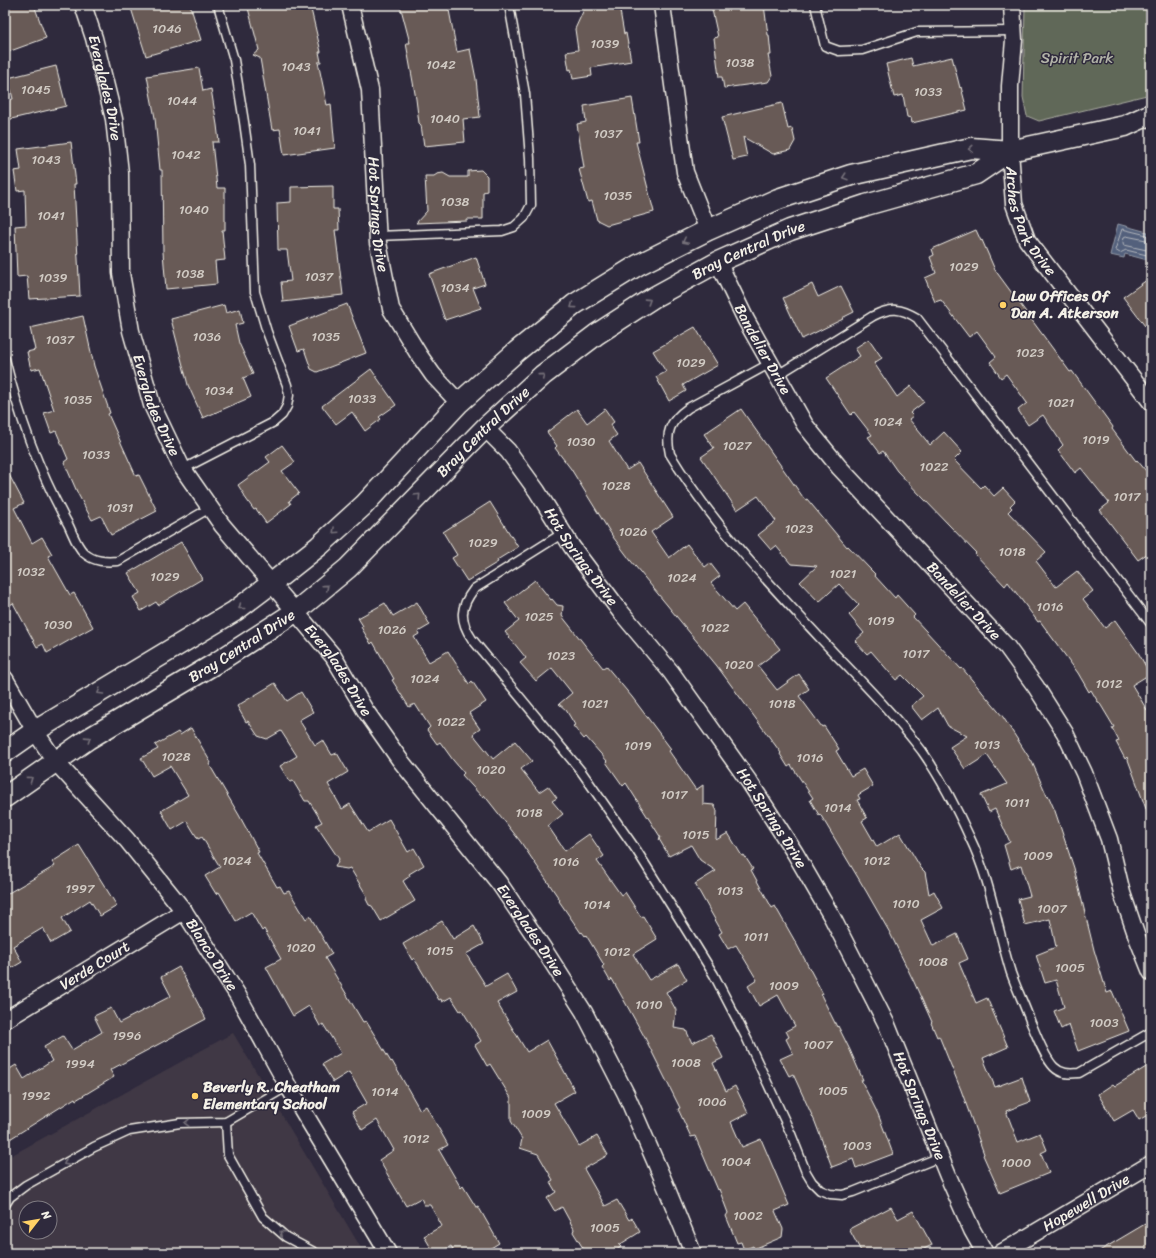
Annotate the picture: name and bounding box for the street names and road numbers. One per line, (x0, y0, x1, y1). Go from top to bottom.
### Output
street label: Everglades Drive (81, 32, 129, 142)
street label: Hot Springs Drive (360, 156, 397, 275)
street label: Arches Park Drive (998, 164, 1063, 282)
street label: Bray Central Drive (687, 213, 809, 287)
street label: Bandelier Drive (727, 299, 798, 399)
street label: Everglades Drive (125, 351, 188, 461)
street label: Bray Central Drive (430, 380, 536, 484)
street label: Hot Springs Drive (537, 502, 625, 612)
street label: Bandelier Drive (920, 555, 1008, 646)
street label: Bray Central Drive (183, 602, 301, 690)
street label: Everglades Drive (298, 618, 379, 722)
street label: Hot Springs Drive (730, 762, 814, 874)
street label: Everglades Drive (490, 878, 572, 982)
street label: Blanco Drive (179, 913, 245, 997)
street label: Verde Court (54, 934, 135, 997)
street label: Hot Springs Drive (886, 1047, 953, 1165)
street label: Hopewell Drive (1037, 1166, 1135, 1239)

